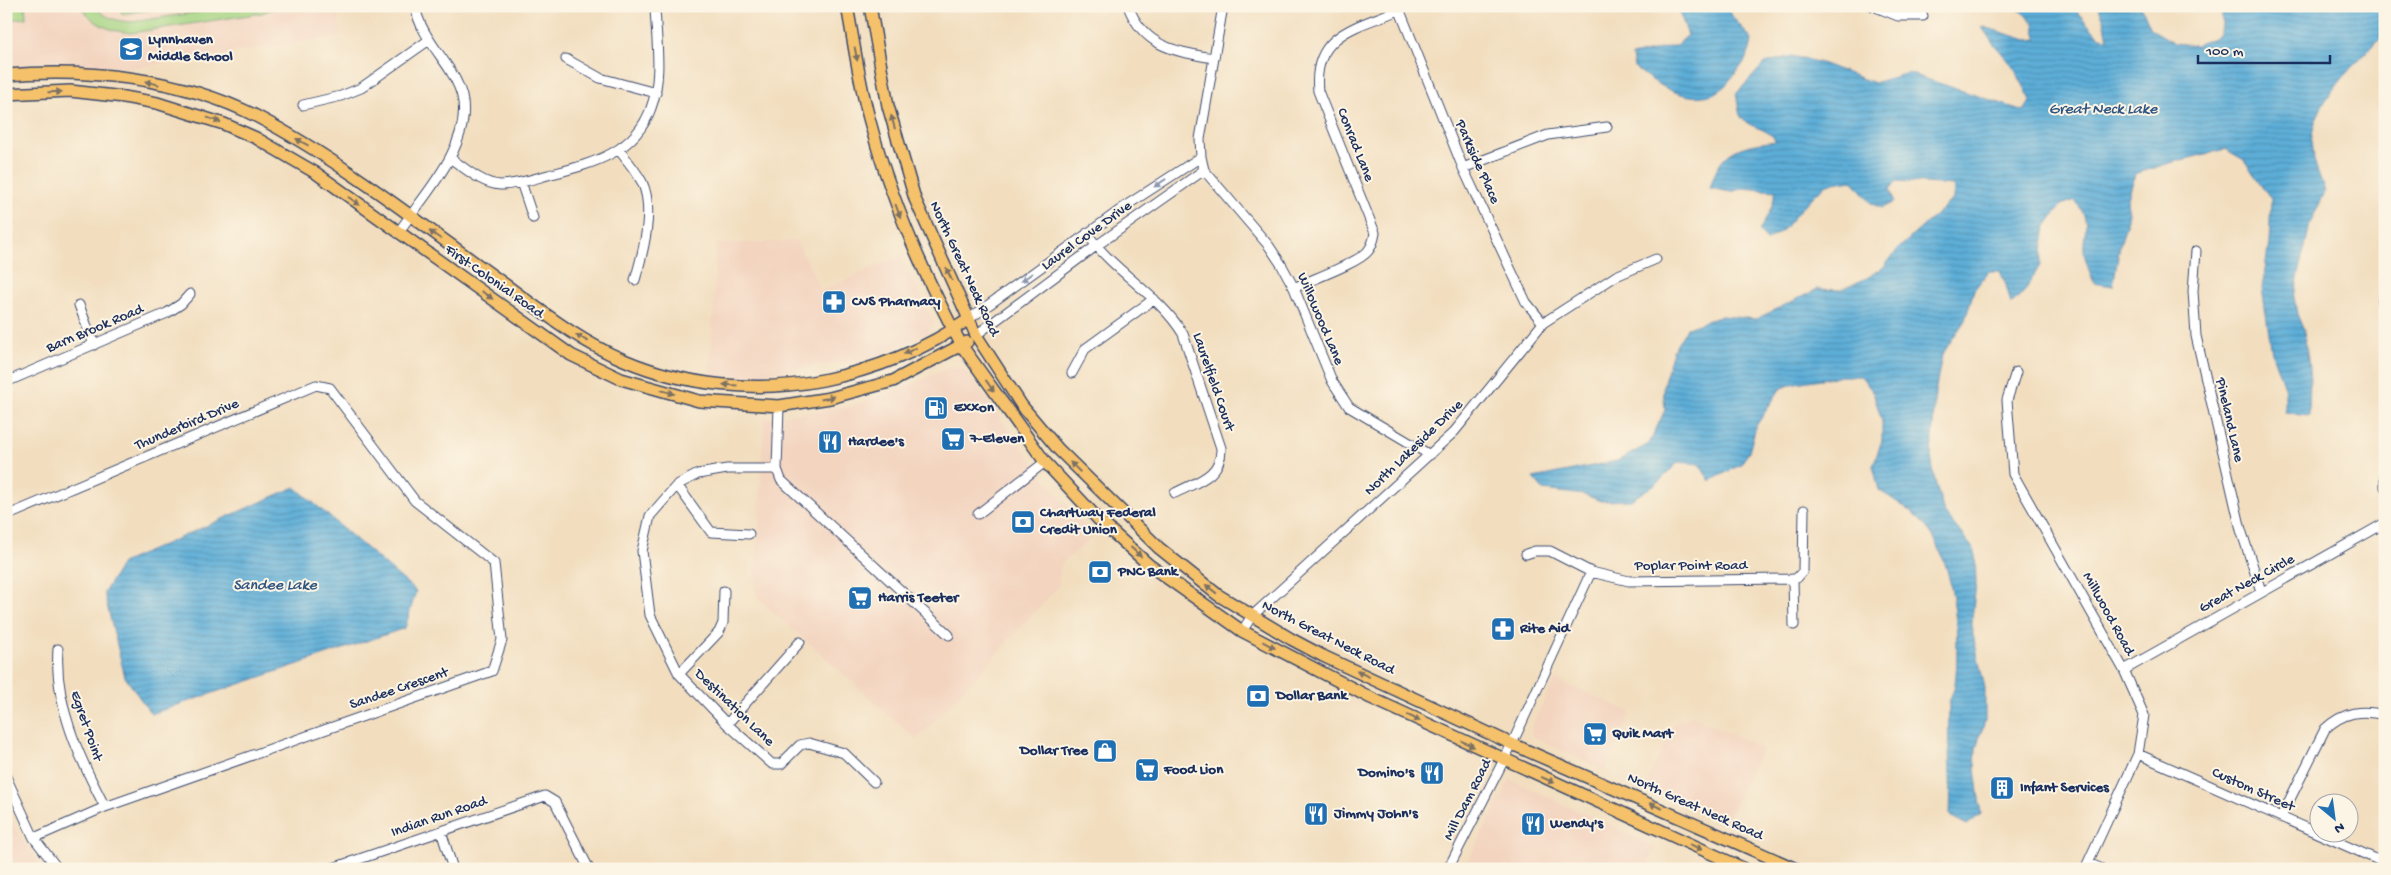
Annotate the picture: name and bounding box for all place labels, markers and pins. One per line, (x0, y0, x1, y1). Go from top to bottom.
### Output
place label: Lynnhaven Middle School (148, 31, 234, 66)
school or university icon: Lynnhaven Middle School (118, 36, 144, 62)
pharmacy icon: CVS Pharmacy (821, 289, 847, 315)
place label: CVS Pharmacy (851, 293, 941, 311)
fuel station icon: Exxon (923, 395, 949, 421)
place label: Exxon (954, 399, 995, 417)
supermarket icon: 7-Eleven (940, 426, 966, 452)
restaurant icon: Hardee's (817, 429, 843, 455)
place label: 7-Eleven (969, 430, 1025, 448)
place label: Hardee's (848, 433, 905, 451)
place label: Chartway Federal Credit Union (1039, 504, 1156, 539)
bank icon: Chartway Federal Credit Union (1010, 509, 1036, 535)
bank icon: PNC Bank (1087, 559, 1113, 585)
place label: PNC Bank (1117, 563, 1180, 581)
supermarket icon: Harris Teeter (847, 585, 873, 611)
place label: Harris Teeter (878, 589, 960, 607)
pharmacy icon: Rite Aid (1490, 616, 1516, 642)
place label: Rite Aid (1519, 620, 1572, 638)
bank icon: Dollar Bank (1245, 683, 1271, 709)
place label: Dollar Bank (1274, 687, 1349, 705)
supermarket icon: Quik Mart (1582, 721, 1608, 747)
place label: Quik Mart (1612, 725, 1675, 743)
shop icon: Dollar Tree (1092, 738, 1118, 764)
place label: Dollar Tree (1018, 742, 1089, 760)
supermarket icon: Food Lion (1134, 757, 1160, 783)
restaurant icon: Domino's (1419, 760, 1445, 786)
place label: Food Lion (1163, 761, 1224, 779)
place label: Domino's (1356, 764, 1415, 782)
building icon: Infant Services (1989, 775, 2015, 801)
place label: Infant Services (2020, 779, 2110, 797)
restaurant icon: Jimmy John's (1303, 801, 1329, 827)
place label: Jimmy John's (1333, 805, 1419, 823)
restaurant icon: Wendy's (1520, 811, 1546, 837)
place label: Wendy's (1549, 815, 1605, 833)

